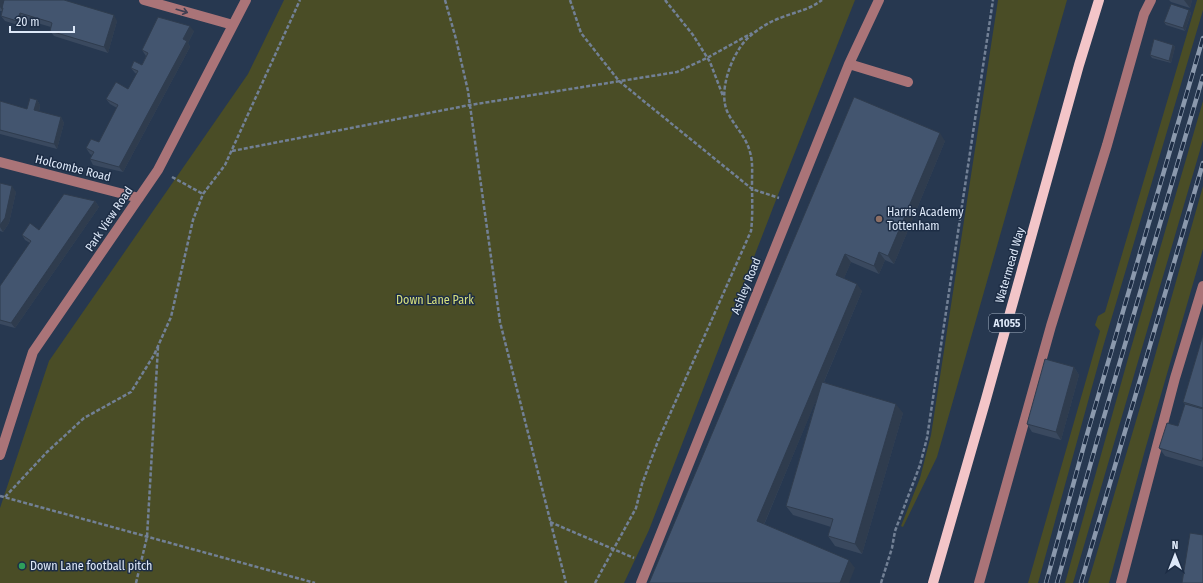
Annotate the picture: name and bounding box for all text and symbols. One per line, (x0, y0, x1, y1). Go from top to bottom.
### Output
scale bar (10, 8, 74, 34)
one-way arrow (175, 8, 188, 15)
text: 20 m (16, 15, 40, 29)
street label: Holcombe Road (34, 152, 112, 184)
street label: Park View Road (82, 184, 136, 254)
place label: Harris Academy Tottenham (887, 205, 964, 233)
marker: Harris Academy Tottenham (874, 214, 884, 224)
street label: Watermead Way (992, 225, 1028, 305)
street label: Ashley Road (728, 256, 764, 316)
park label: Down Lane Park (396, 293, 474, 307)
road number: A1055 (989, 314, 1025, 332)
north arrow (1155, 535, 1195, 575)
text: N (1172, 539, 1178, 552)
place label: Down Lane football pitch (30, 559, 152, 573)
marker: Down Lane football pitch (17, 561, 27, 571)

